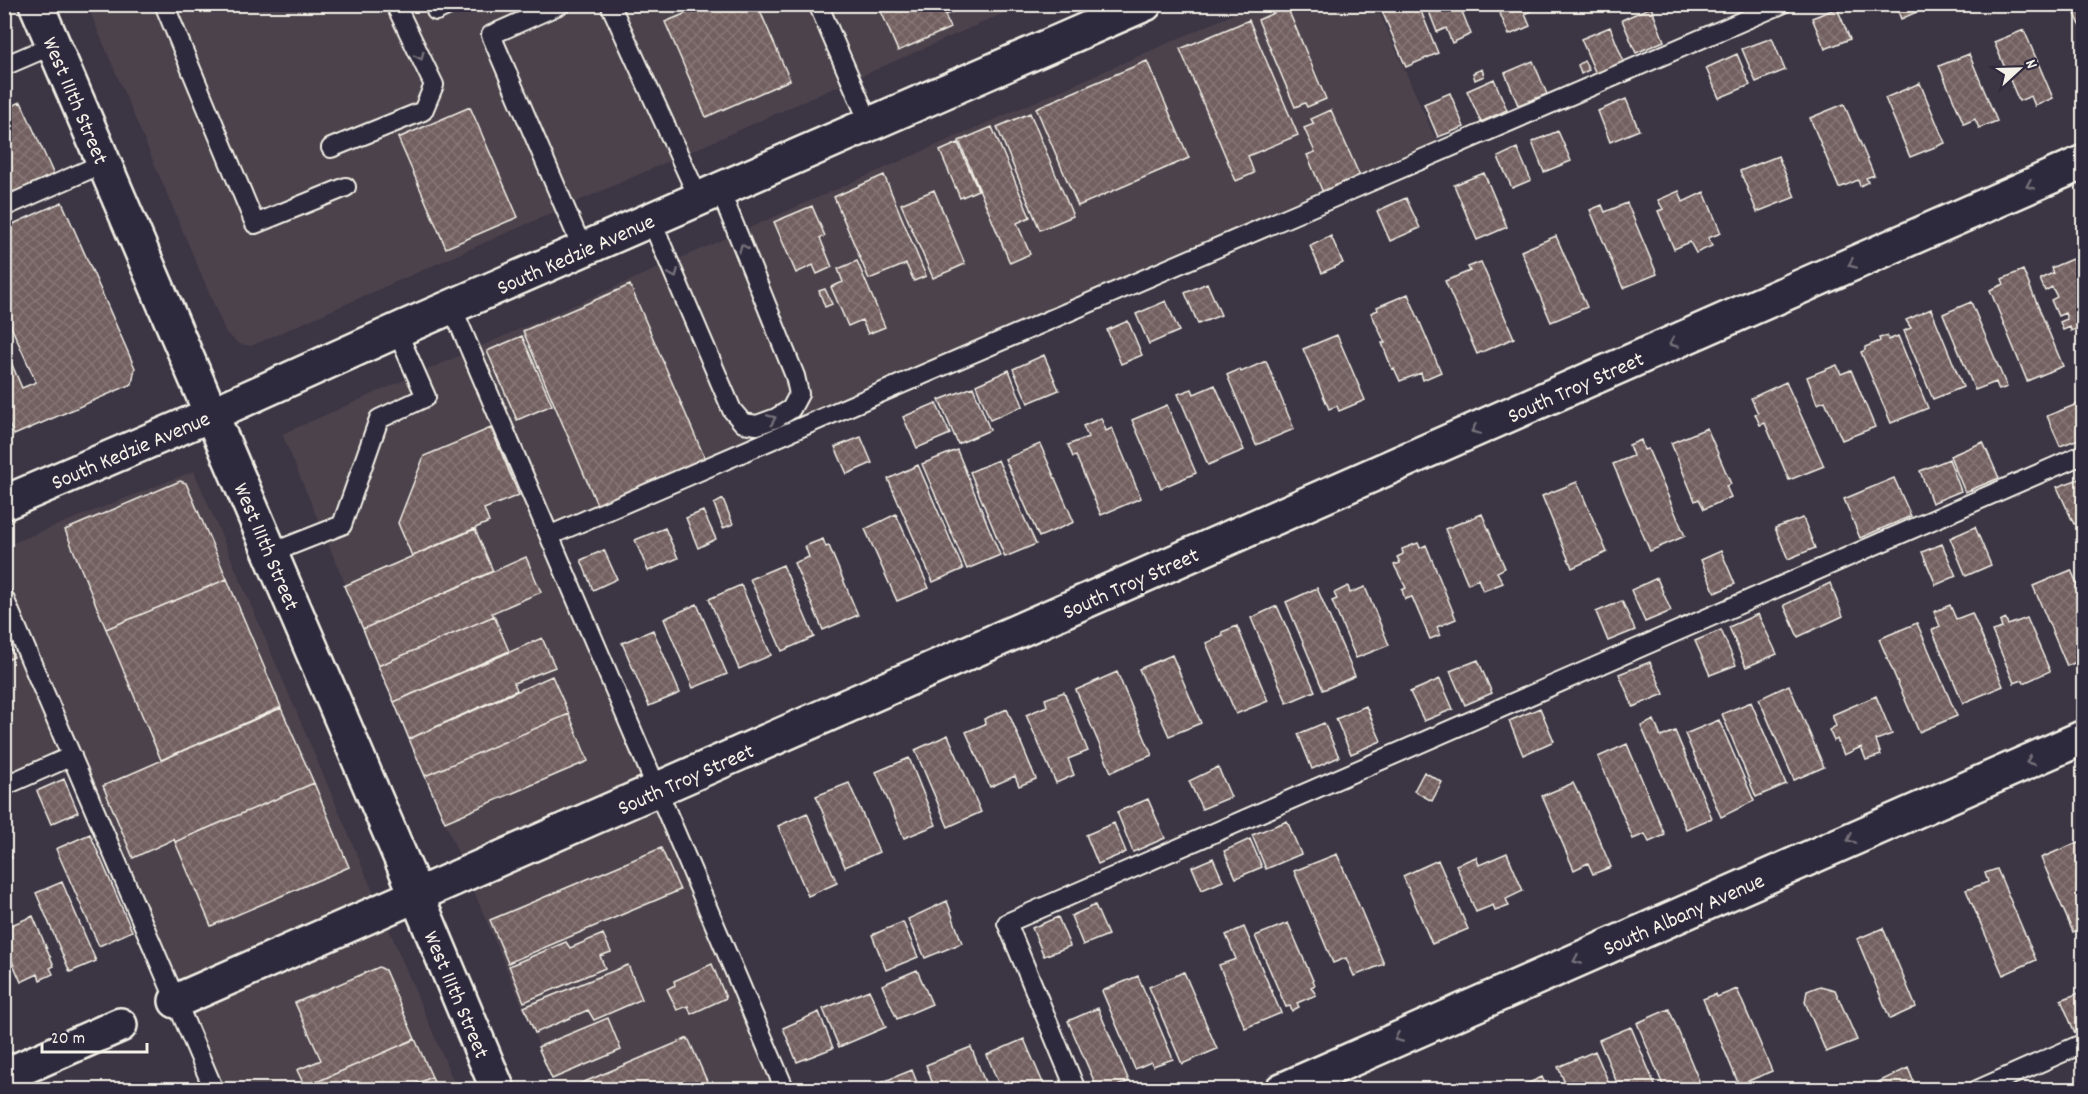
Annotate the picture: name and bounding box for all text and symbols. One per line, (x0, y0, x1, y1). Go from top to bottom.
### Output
street label: West 111th Street (33, 33, 115, 170)
north arrow (1989, 39, 2049, 99)
one-way arrow (413, 50, 425, 61)
text: N (2018, 56, 2043, 72)
one-way arrow (2025, 178, 2036, 190)
street label: South Kedzie Avenue (493, 208, 660, 305)
one-way arrow (738, 243, 750, 254)
one-way arrow (1847, 257, 1858, 269)
one-way arrow (667, 267, 679, 278)
one-way arrow (1668, 335, 1679, 347)
street label: South Troy Street (1503, 345, 1650, 433)
street label: South Kedzie Avenue (47, 405, 216, 500)
one-way arrow (765, 414, 776, 426)
one-way arrow (1471, 422, 1482, 434)
street label: West 111th Street (224, 479, 306, 616)
street label: South Troy Street (1058, 541, 1205, 629)
street label: South Troy Street (613, 737, 760, 825)
one-way arrow (2025, 753, 2036, 765)
one-way arrow (1847, 832, 1858, 844)
street label: South Albany Avenue (1599, 867, 1770, 966)
street label: West 111th Street (414, 927, 496, 1064)
one-way arrow (1572, 953, 1583, 965)
scale bar (42, 1016, 147, 1054)
text: 20 m (51, 1027, 85, 1052)
one-way arrow (1394, 1031, 1405, 1043)

